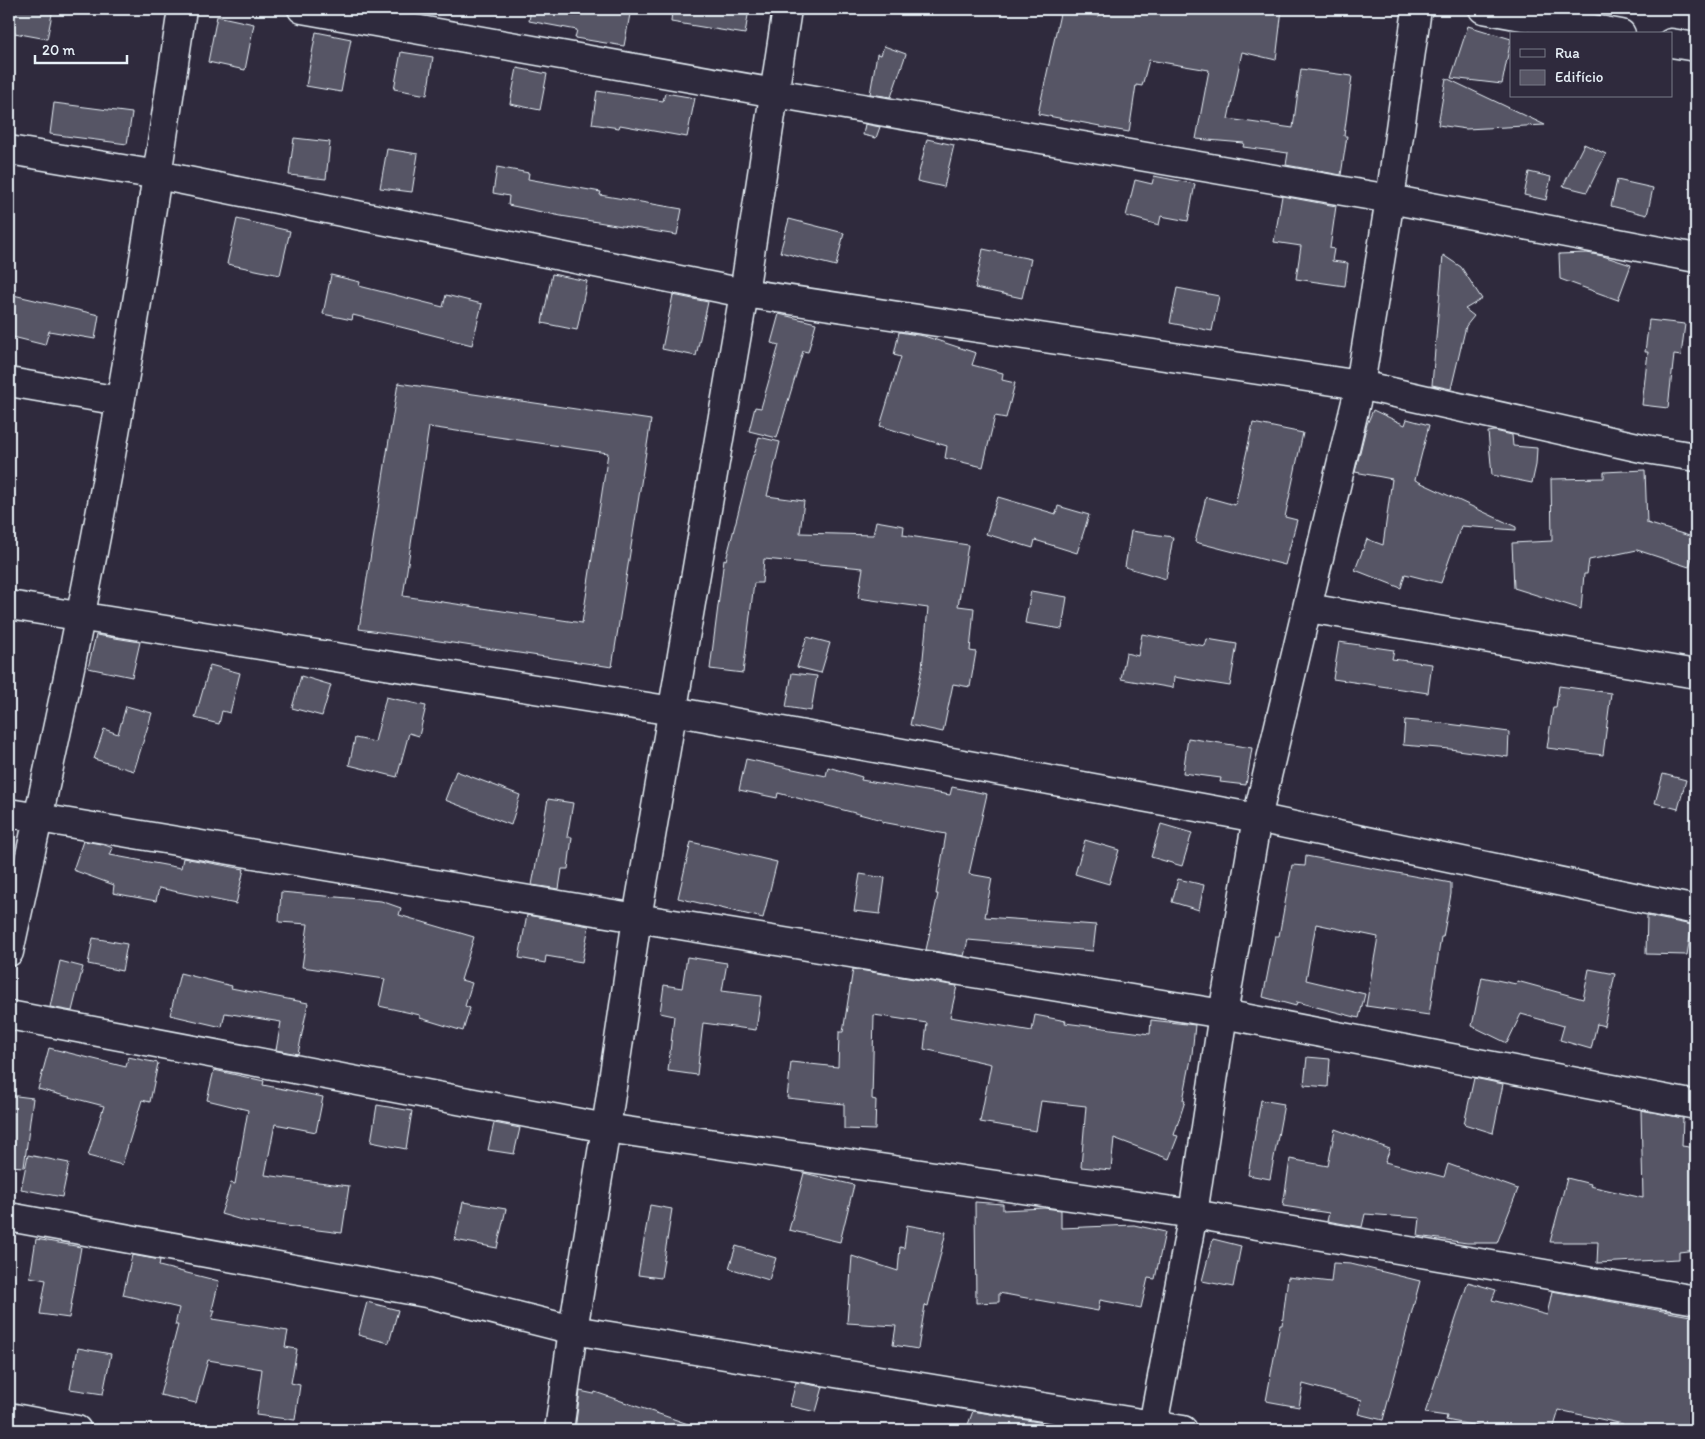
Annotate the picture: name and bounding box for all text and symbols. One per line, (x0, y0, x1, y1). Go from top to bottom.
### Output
scale bar (35, 32, 128, 64)
legend (1510, 32, 1672, 98)
text: 20 m (42, 41, 76, 59)
text: Rua (1555, 44, 1580, 62)
text: Edifício (1555, 68, 1603, 86)

